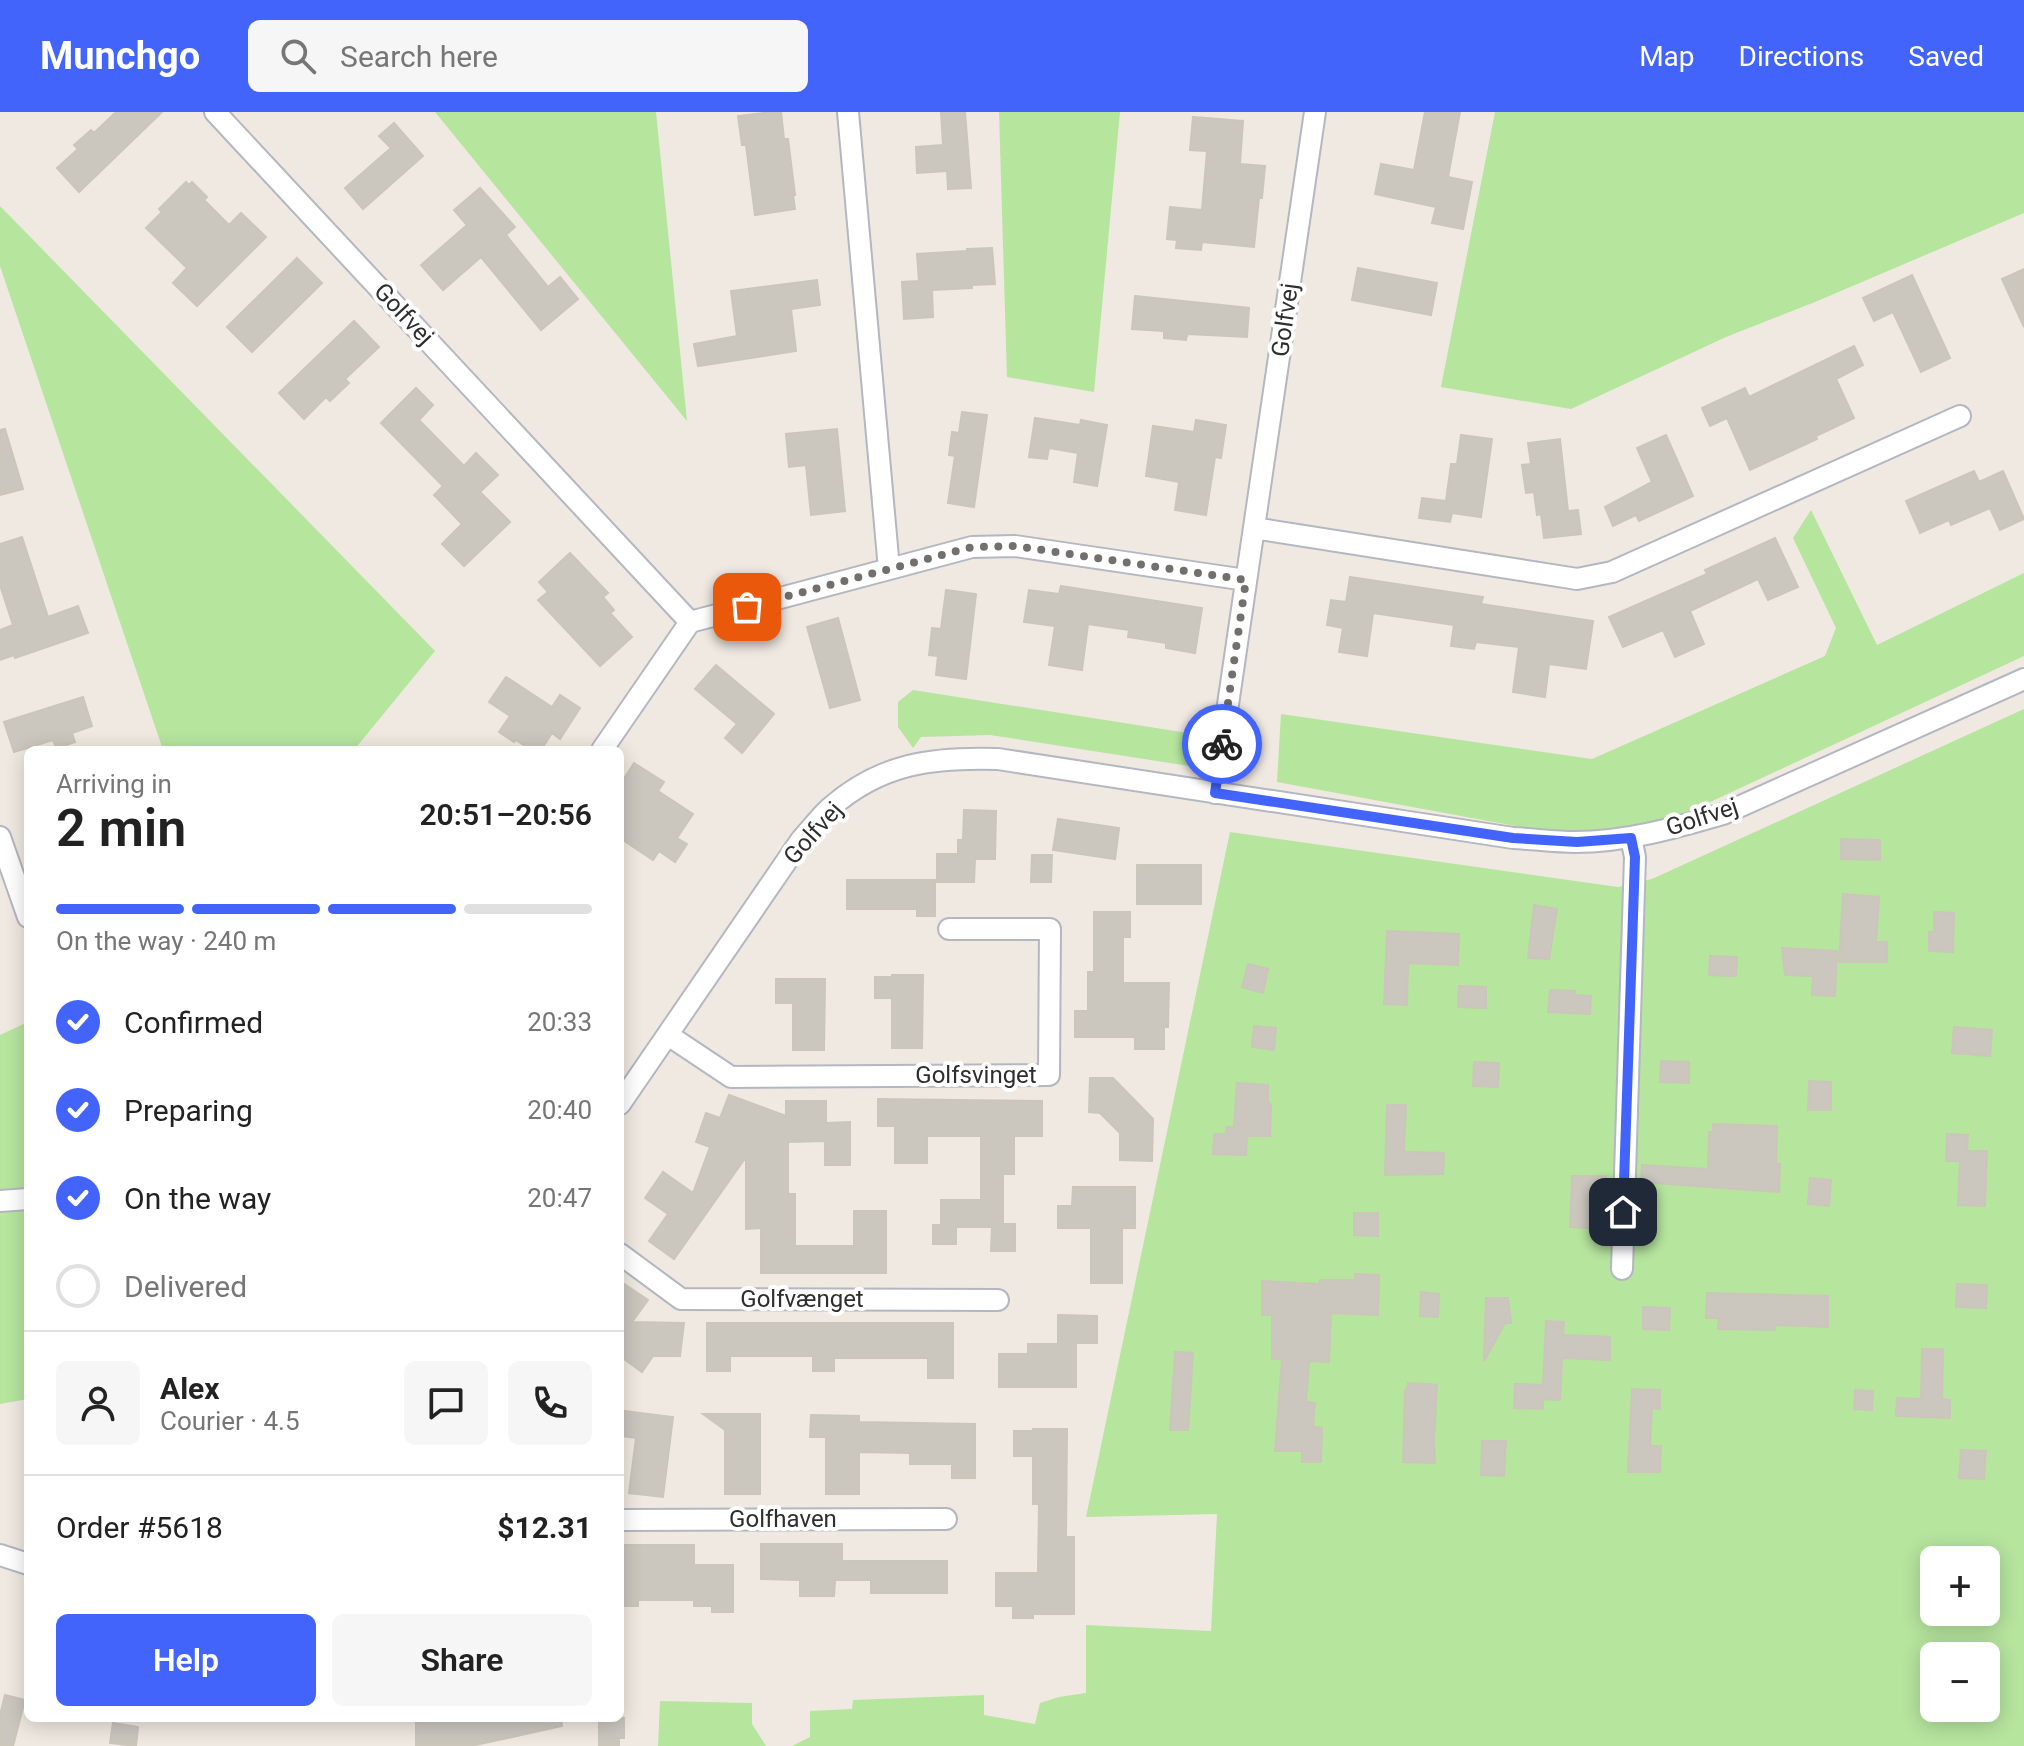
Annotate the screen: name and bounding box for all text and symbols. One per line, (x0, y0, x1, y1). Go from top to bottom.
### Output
search box (248, 20, 808, 92)
text: Munchgo (40, 34, 200, 78)
icon: search (276, 34, 320, 78)
text: Search here (340, 39, 498, 74)
text: Map (1639, 40, 1695, 73)
text: Directions (1739, 40, 1864, 73)
text: Saved (1908, 40, 1984, 73)
street label: Golfvej (368, 277, 440, 351)
street label: Golfvej (1266, 281, 1304, 359)
pin (713, 573, 781, 641)
icon: bag (725, 585, 769, 629)
courier (1182, 704, 1262, 784)
icon: bike (1200, 722, 1244, 766)
text: Arriving in (56, 769, 172, 799)
street label: Golfvej (1662, 792, 1742, 842)
street label: Golfvej (778, 796, 848, 870)
text: 20:51–20:56 (419, 797, 592, 832)
text: 2 min (56, 798, 186, 859)
text: On the way · 240 m (56, 926, 276, 956)
icon: check (56, 1000, 100, 1044)
text: Confirmed (124, 1005, 263, 1040)
text: 20:33 (527, 1007, 592, 1037)
street label: Golfsvinget (915, 1061, 1037, 1089)
icon: check (56, 1088, 100, 1132)
text: Preparing (124, 1093, 253, 1128)
text: 20:40 (527, 1095, 592, 1125)
icon: check (56, 1176, 100, 1220)
pin (1589, 1178, 1657, 1246)
text: On the way (124, 1181, 271, 1216)
text: 20:47 (527, 1183, 592, 1213)
icon: home (1601, 1190, 1645, 1234)
text: Delivered (124, 1269, 247, 1304)
street label: Golfvænget (740, 1285, 864, 1313)
button: person (56, 1361, 140, 1445)
button: chat (404, 1361, 488, 1445)
button: phone (508, 1361, 592, 1445)
text: Alex (160, 1371, 220, 1406)
text: Courier · 4.5 (160, 1406, 300, 1436)
street label: Golfhaven (729, 1505, 837, 1533)
text: Order #5618 (56, 1510, 223, 1545)
text: $12.31 (497, 1510, 592, 1545)
map controls (1920, 1546, 2000, 1722)
button: + (1920, 1546, 2000, 1626)
button: Help (56, 1614, 316, 1706)
button: Share (332, 1614, 592, 1706)
button: − (1920, 1642, 2000, 1722)

